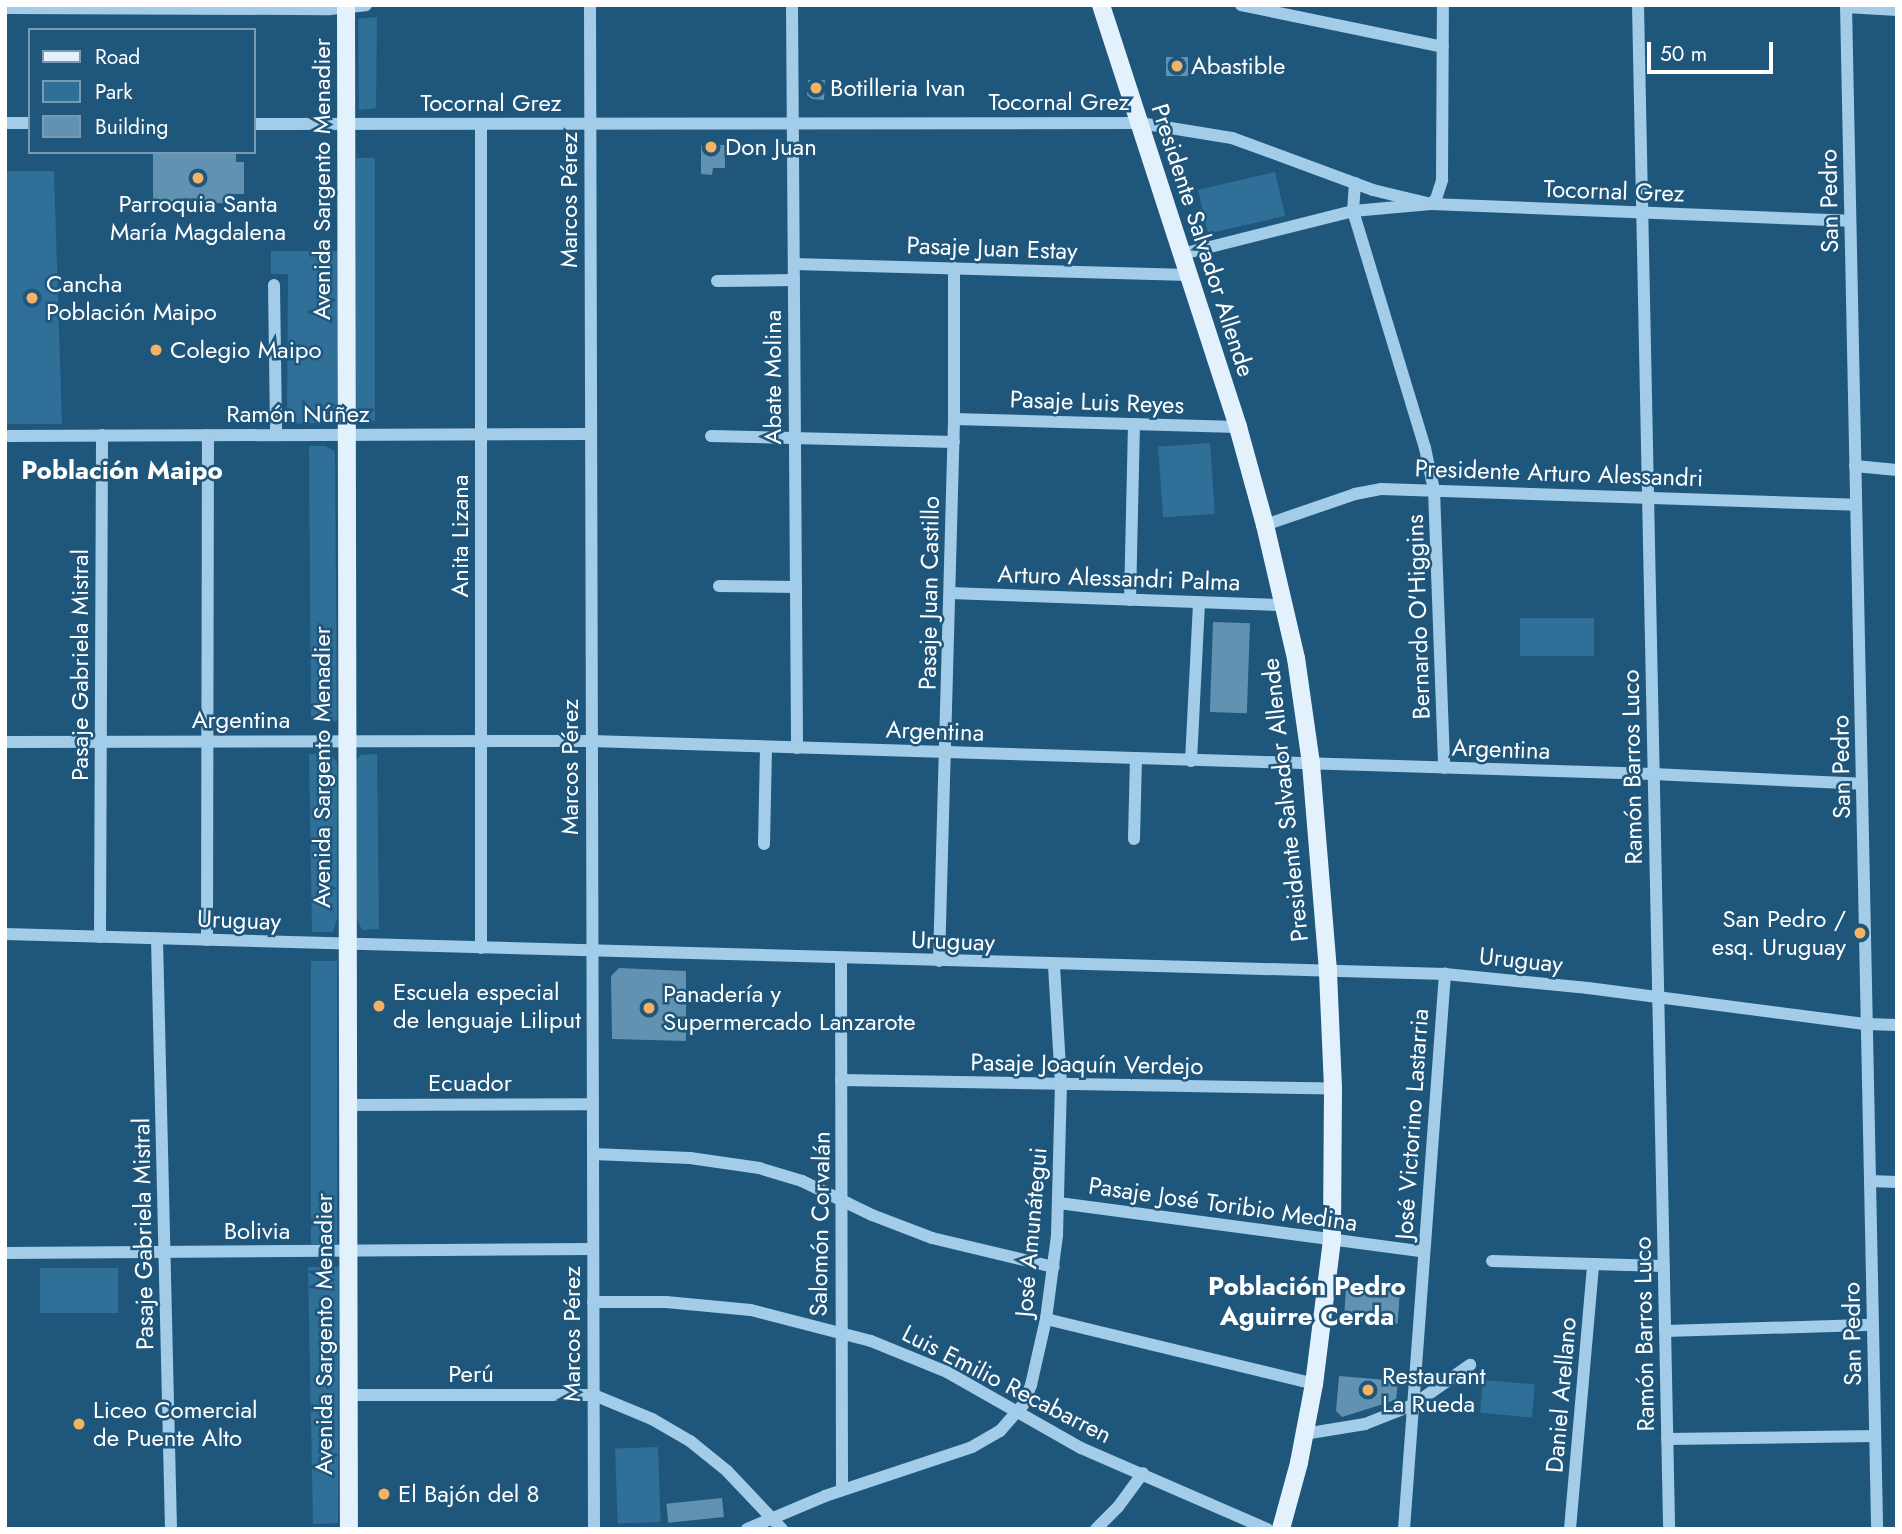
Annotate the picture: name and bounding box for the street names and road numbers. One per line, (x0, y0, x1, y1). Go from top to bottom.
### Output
street label: Avenida Sargento Menadier (308, 38, 336, 320)
street label: Tocornal Grez (988, 88, 1130, 116)
street label: Tocornal Grez (420, 89, 562, 117)
street label: Presidente Salvador Allende (1145, 100, 1261, 380)
street label: Marcos Pérez (555, 132, 583, 268)
street label: San Pedro (1814, 149, 1844, 253)
street label: Tocornal Grez (1543, 174, 1685, 208)
street label: Pasaje Juan Estay (906, 231, 1078, 265)
street label: Abate Molina (759, 310, 787, 444)
street label: Pasaje Luis Reyes (1009, 385, 1185, 419)
street label: Ramón Núñez (226, 400, 370, 428)
street label: Presidente Arturo Alessandri (1414, 454, 1704, 492)
street label: Anita Lizana (446, 475, 474, 597)
street label: Pasaje Juan Castillo (913, 496, 945, 690)
street label: Bernardo O'Higgins (1400, 514, 1436, 720)
street label: Pasaje Gabriela Mistral (66, 549, 94, 781)
street label: Arturo Alessandri Palma (997, 559, 1241, 597)
street label: Avenida Sargento Menadier (308, 626, 336, 908)
street label: Presidente Salvador Allende (1256, 657, 1314, 943)
street label: Ramón Barros Luco (1616, 669, 1648, 865)
street label: Marcos Pérez (556, 699, 584, 835)
street label: Argentina (192, 706, 290, 734)
street label: Argentina (885, 715, 985, 747)
street label: San Pedro (1826, 715, 1856, 819)
street label: Argentina (1451, 733, 1551, 765)
street label: Uruguay (196, 904, 282, 936)
street label: Uruguay (910, 925, 996, 957)
street label: Uruguay (1478, 941, 1564, 979)
street label: José Victorino Lastarria (1390, 1008, 1434, 1240)
street label: Pasaje Joaquín Verdejo (970, 1048, 1204, 1080)
street label: Ecuador (428, 1069, 512, 1097)
street label: Pasaje Gabriela Mistral (127, 1118, 159, 1350)
street label: Salomón Corvalán (804, 1131, 836, 1317)
street label: José Amunátegui (1009, 1146, 1053, 1318)
street label: Pasaje José Toribio Medina (1087, 1171, 1359, 1237)
street label: Avenida Sargento Menadier (310, 1193, 338, 1475)
street label: Bolivia (224, 1217, 290, 1245)
street label: Ramón Barros Luco (1628, 1236, 1660, 1432)
street label: Marcos Pérez (558, 1266, 586, 1402)
street label: San Pedro (1837, 1282, 1867, 1386)
street label: Daniel Arellano (1540, 1316, 1582, 1474)
street label: Luis Emilio Recabarren (897, 1319, 1117, 1449)
street label: Perú (448, 1360, 494, 1388)

